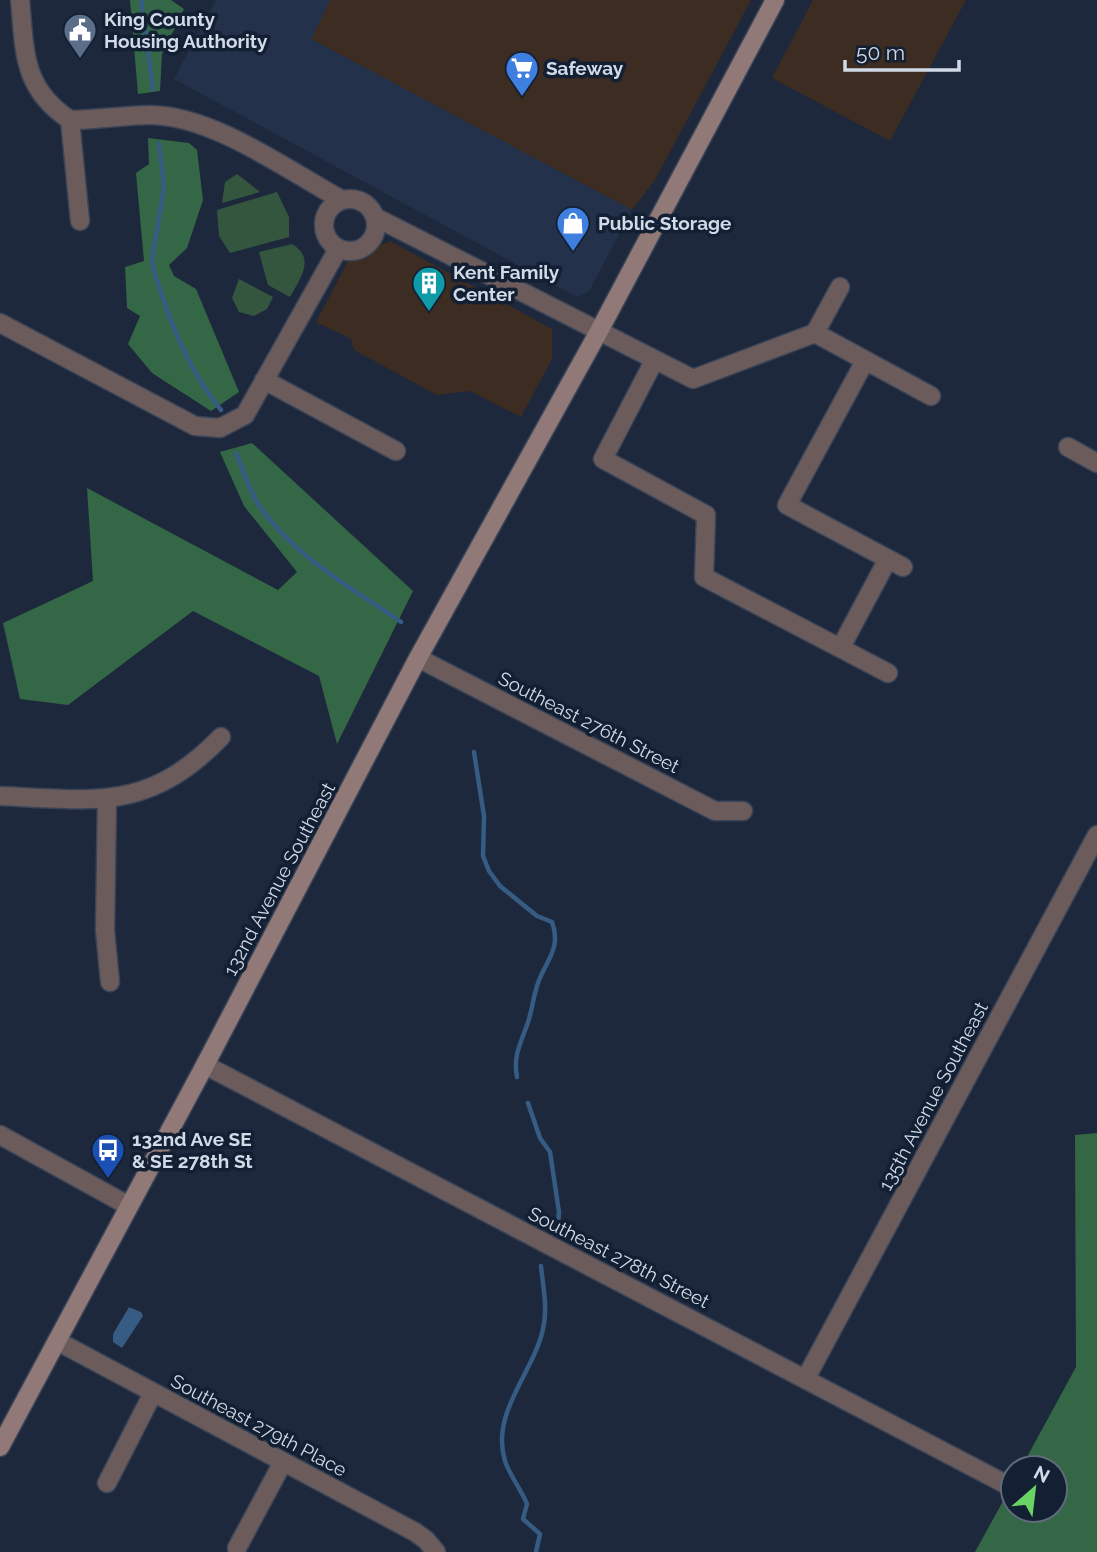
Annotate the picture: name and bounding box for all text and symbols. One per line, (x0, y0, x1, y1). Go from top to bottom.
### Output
place label: King County Housing Authority (104, 8, 268, 52)
public building icon: King County Housing Authority (61, 11, 99, 60)
scale bar (845, 28, 959, 72)
text: 50 m (856, 40, 905, 65)
supermarket icon: Safeway (503, 49, 541, 98)
place label: Safeway (546, 57, 624, 79)
shop icon: Public Storage (554, 204, 592, 253)
place label: Public Storage (598, 212, 732, 234)
place label: Kent Family Center (453, 261, 560, 305)
building icon: Kent Family Center (410, 264, 448, 313)
street label: Southeast 276th Street (495, 667, 684, 777)
street label: 132nd Avenue Southeast (219, 778, 340, 979)
street label: 135th Avenue Southeast (874, 997, 992, 1194)
place label: 132nd Ave SE & SE 278th St (132, 1128, 253, 1172)
bus stop icon: 132nd Ave SE & SE 278th St (89, 1131, 127, 1180)
street label: Southeast 278th Street (525, 1202, 714, 1312)
street label: Southeast 279th Place (167, 1369, 351, 1481)
north arrow (999, 1454, 1069, 1524)
text: N (1030, 1461, 1054, 1487)

